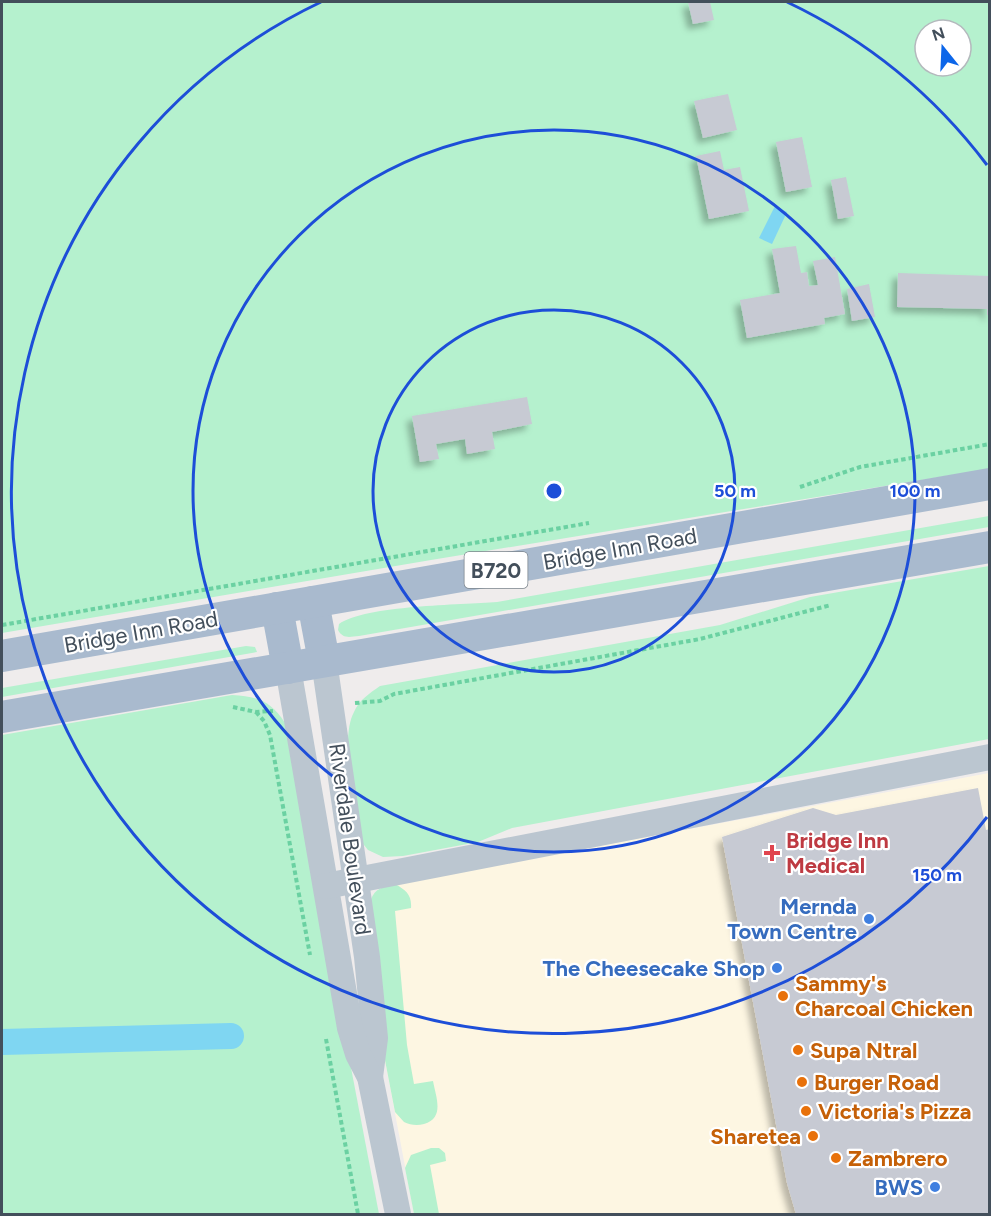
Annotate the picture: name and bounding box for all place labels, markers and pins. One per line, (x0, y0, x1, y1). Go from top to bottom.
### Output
centre of rings (544, 481, 564, 501)
place label: Bridge Inn Medical (786, 827, 889, 879)
marker: Bridge Inn Medical (763, 844, 781, 862)
place label: Mernda Town Centre (727, 893, 857, 945)
marker: Mernda Town Centre (862, 912, 876, 926)
place label: The Cheesecake Shop (543, 955, 765, 982)
marker: The Cheesecake Shop (770, 961, 784, 975)
place label: Sammy's Charcoal Chicken (795, 970, 973, 1022)
marker: Sammy's Charcoal Chicken (776, 989, 790, 1003)
place label: Supa Ntral (810, 1037, 917, 1064)
marker: Supa Ntral (791, 1043, 805, 1057)
place label: Burger Road (814, 1069, 939, 1096)
marker: Burger Road (795, 1075, 809, 1089)
place label: Victoria's Pizza (818, 1098, 972, 1125)
marker: Victoria's Pizza (799, 1104, 813, 1118)
place label: Sharetea (710, 1123, 801, 1150)
marker: Sharetea (806, 1129, 820, 1143)
place label: Zambrero (848, 1145, 948, 1172)
marker: Zambrero (829, 1151, 843, 1165)
place label: BWS (875, 1174, 923, 1201)
marker: BWS (928, 1180, 942, 1194)

